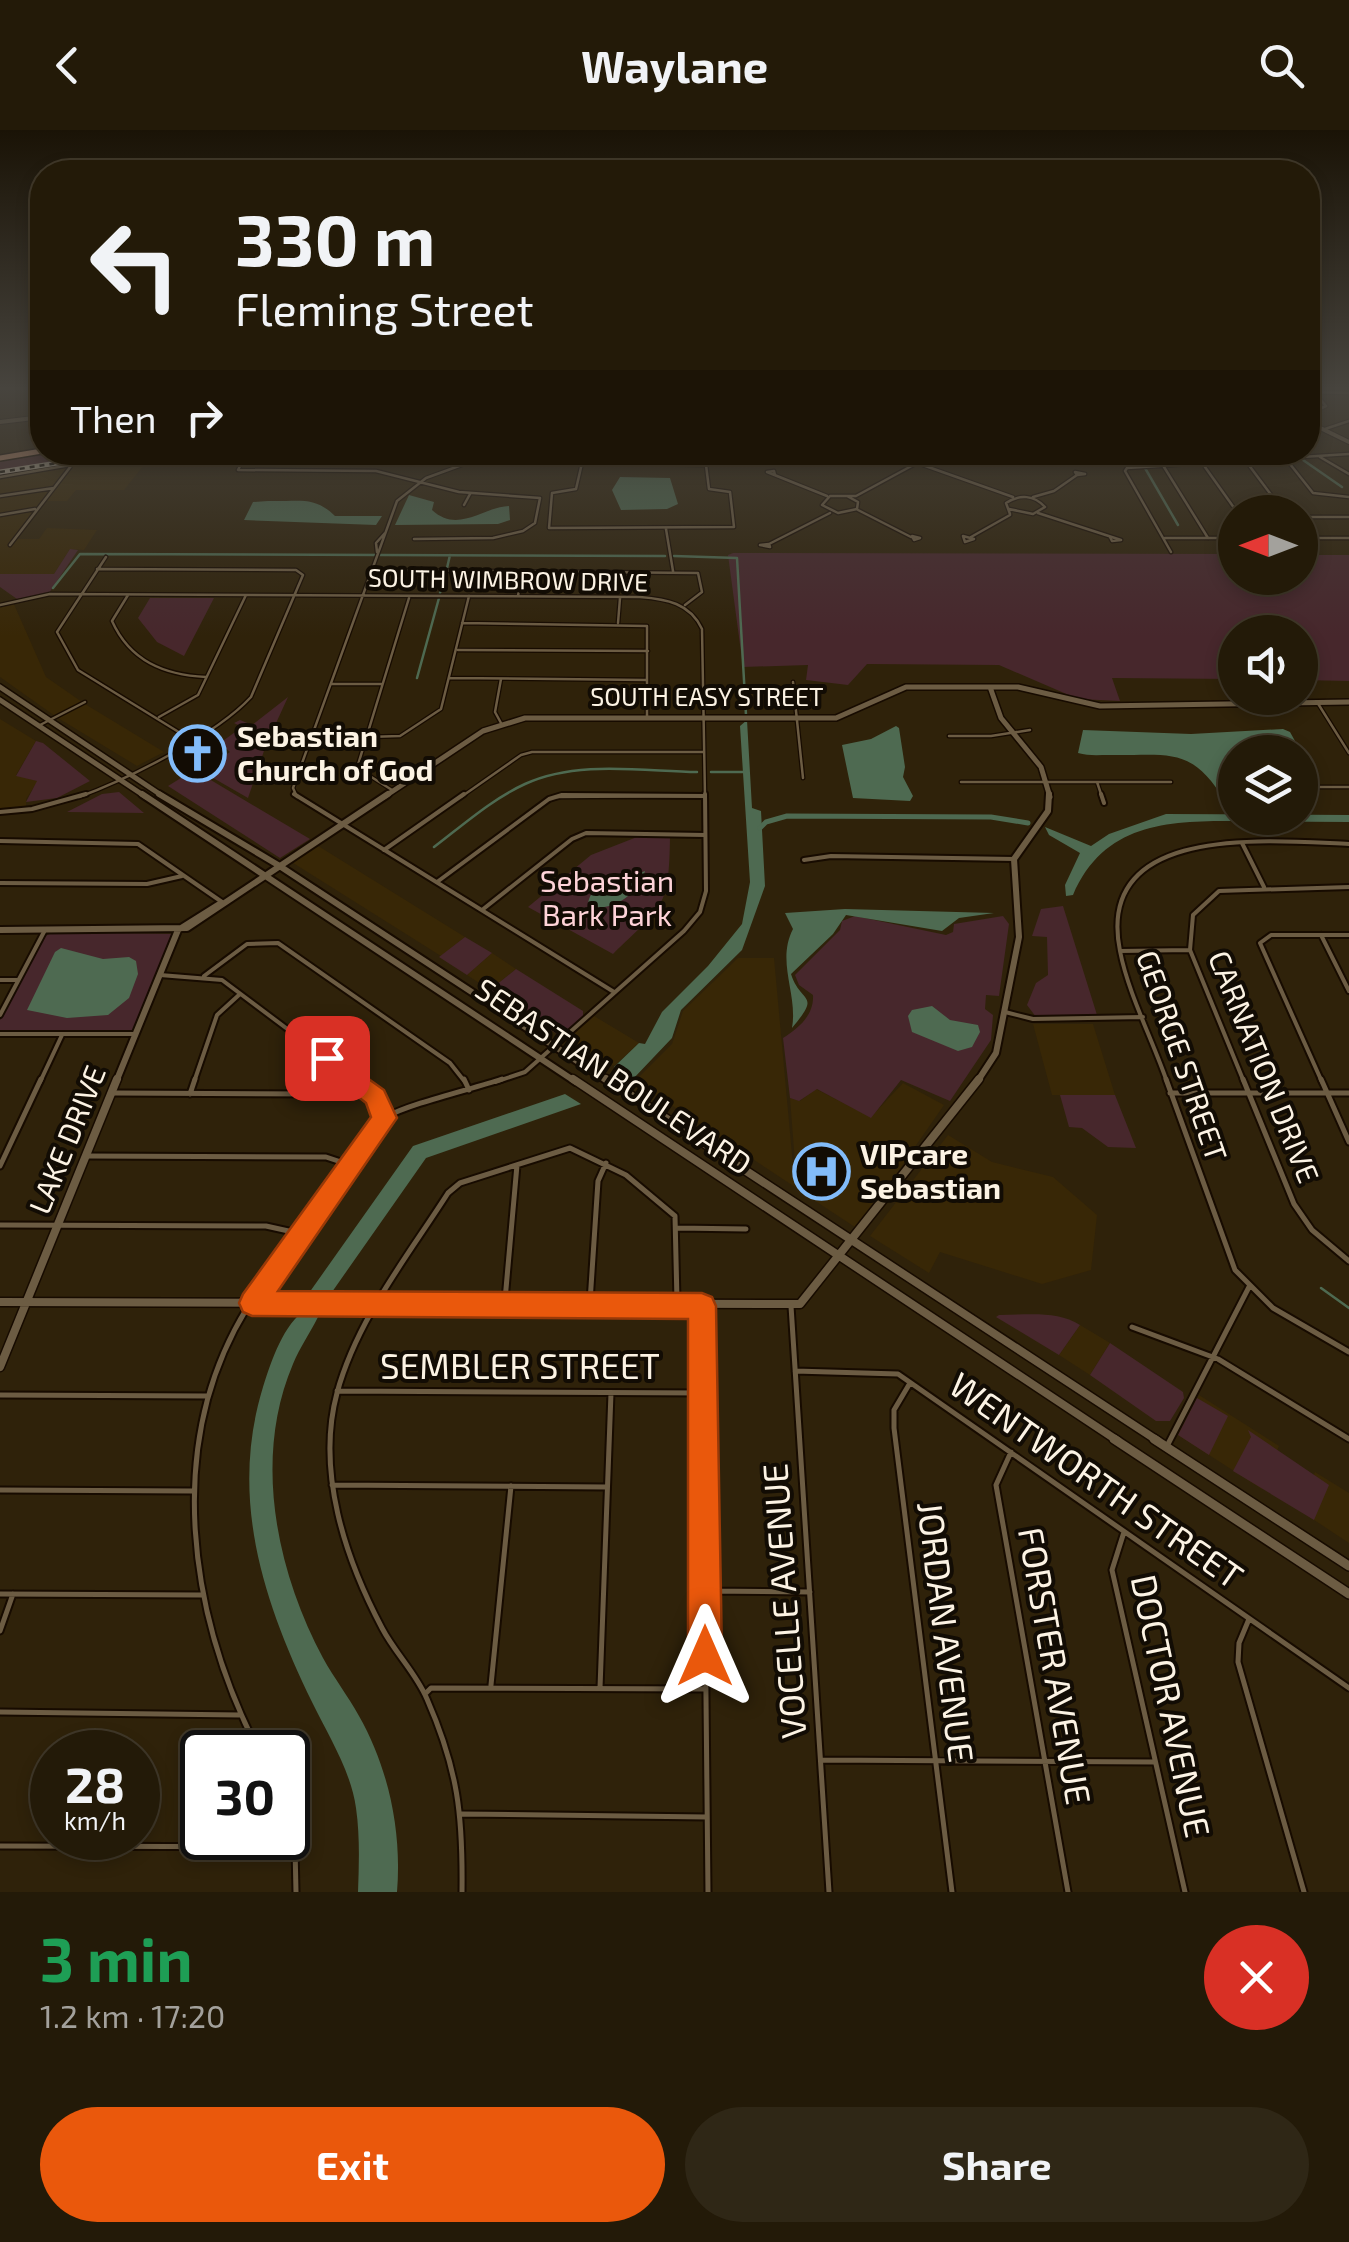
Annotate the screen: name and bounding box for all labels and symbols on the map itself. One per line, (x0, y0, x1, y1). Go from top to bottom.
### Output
north arrow (1218, 495, 1318, 595)
street label: SOUTH WIMBROW DRIVE (368, 562, 648, 596)
street label: SOUTH EASY STREET (590, 681, 824, 711)
place label: Sebastian Church of God (237, 717, 434, 787)
church icon: Sebastian Church of God (168, 724, 228, 784)
park label: Sebastian Bark Park (540, 862, 674, 932)
street label: GEORGE STREET (1130, 945, 1236, 1165)
street label: CARNATION DRIVE (1202, 945, 1328, 1187)
street label: SEBASTIAN BOULEVARD (469, 970, 759, 1181)
pin (285, 1016, 370, 1101)
street label: LAKE DRIVE (20, 1060, 112, 1219)
place label: VIPcare Sebastian (860, 1135, 1001, 1205)
hospital icon: VIPcare Sebastian (791, 1142, 851, 1202)
street label: SEMBLER STREET (380, 1344, 660, 1386)
street label: WENTWORTH STREET (942, 1362, 1252, 1596)
street label: VOCELLE AVENUE (752, 1462, 814, 1740)
street label: JORDAN AVENUE (910, 1499, 984, 1765)
street label: FORSTER AVENUE (1011, 1524, 1101, 1808)
street label: DOCTOR AVENUE (1124, 1570, 1220, 1841)
position arrow (653, 1604, 757, 1708)
speed limit sign: 30 (180, 1730, 310, 1860)

